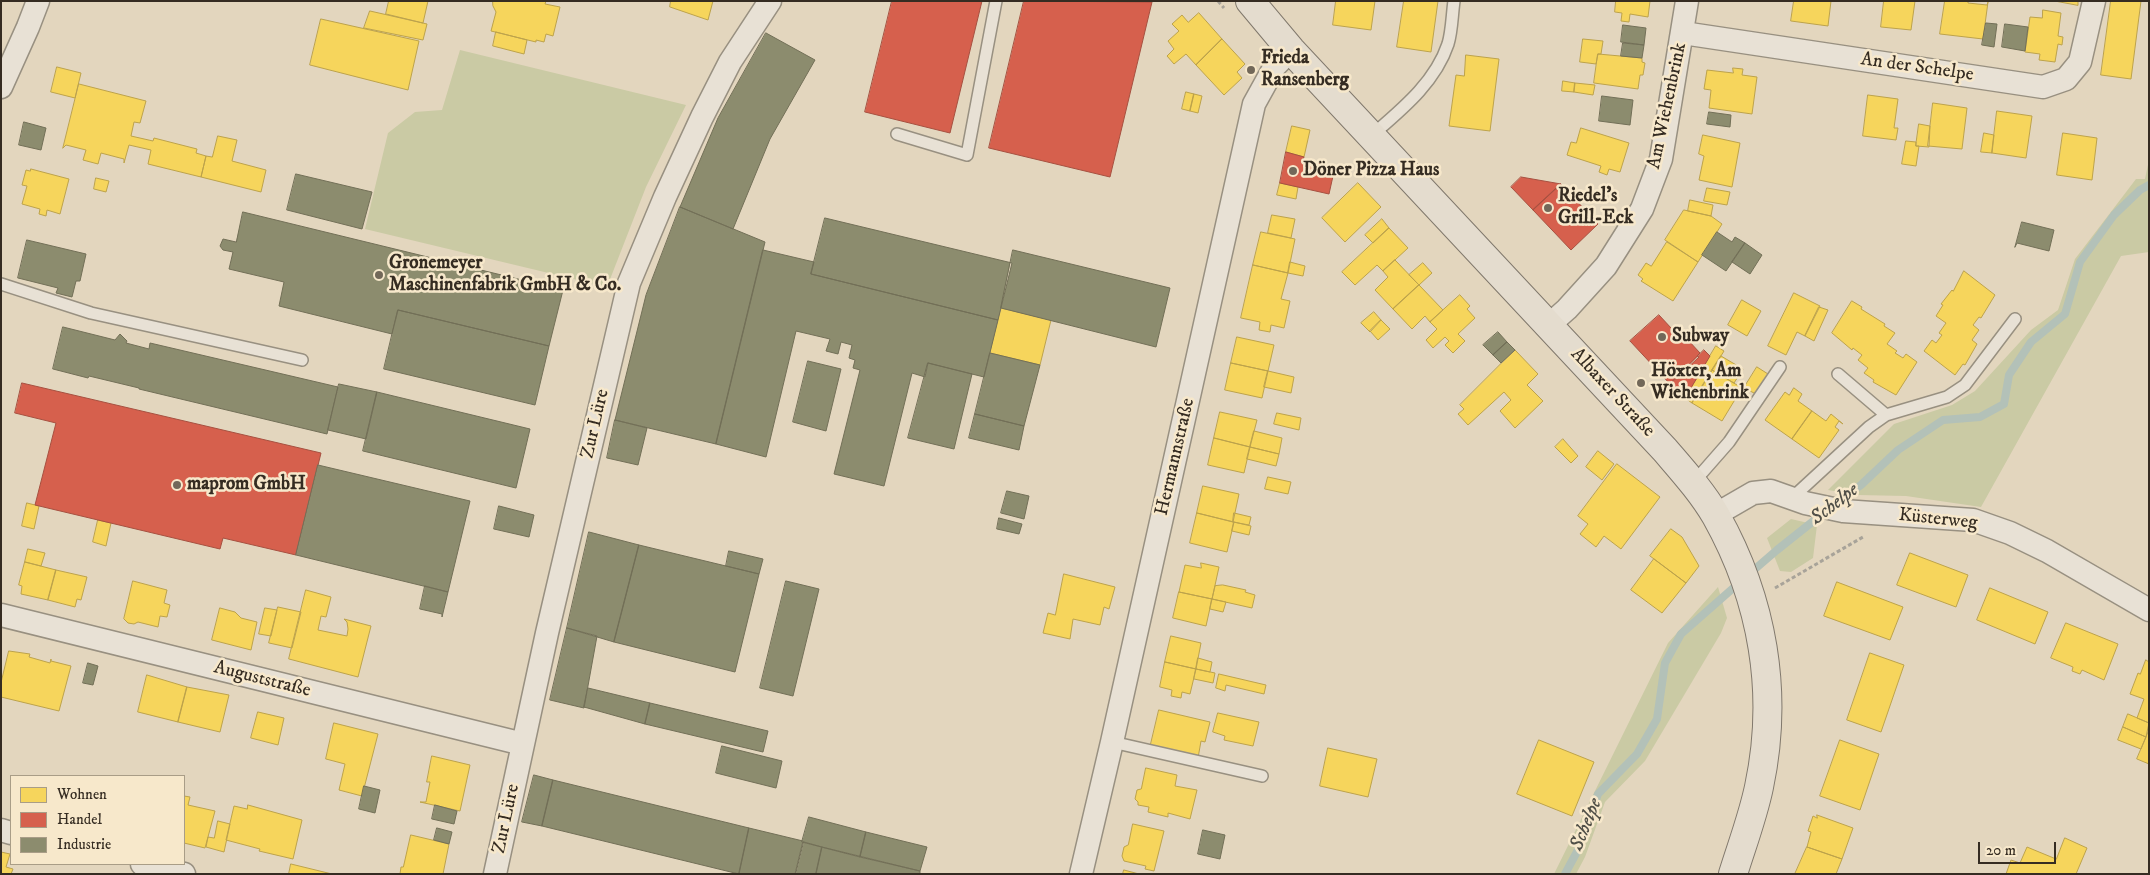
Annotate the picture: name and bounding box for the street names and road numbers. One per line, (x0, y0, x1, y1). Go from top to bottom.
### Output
street label: Am Wiehenbrink (1643, 41, 1693, 171)
street label: An der Schelpe (1859, 49, 1975, 87)
street label: Albaxer Straße (1565, 344, 1659, 442)
street label: Zur Lüre (577, 387, 615, 461)
street label: Hermannstraße (1151, 396, 1201, 518)
street label: Küsterweg (1897, 505, 1979, 535)
street label: Auguststraße (211, 657, 313, 703)
street label: Zur Lüre (489, 782, 525, 856)

